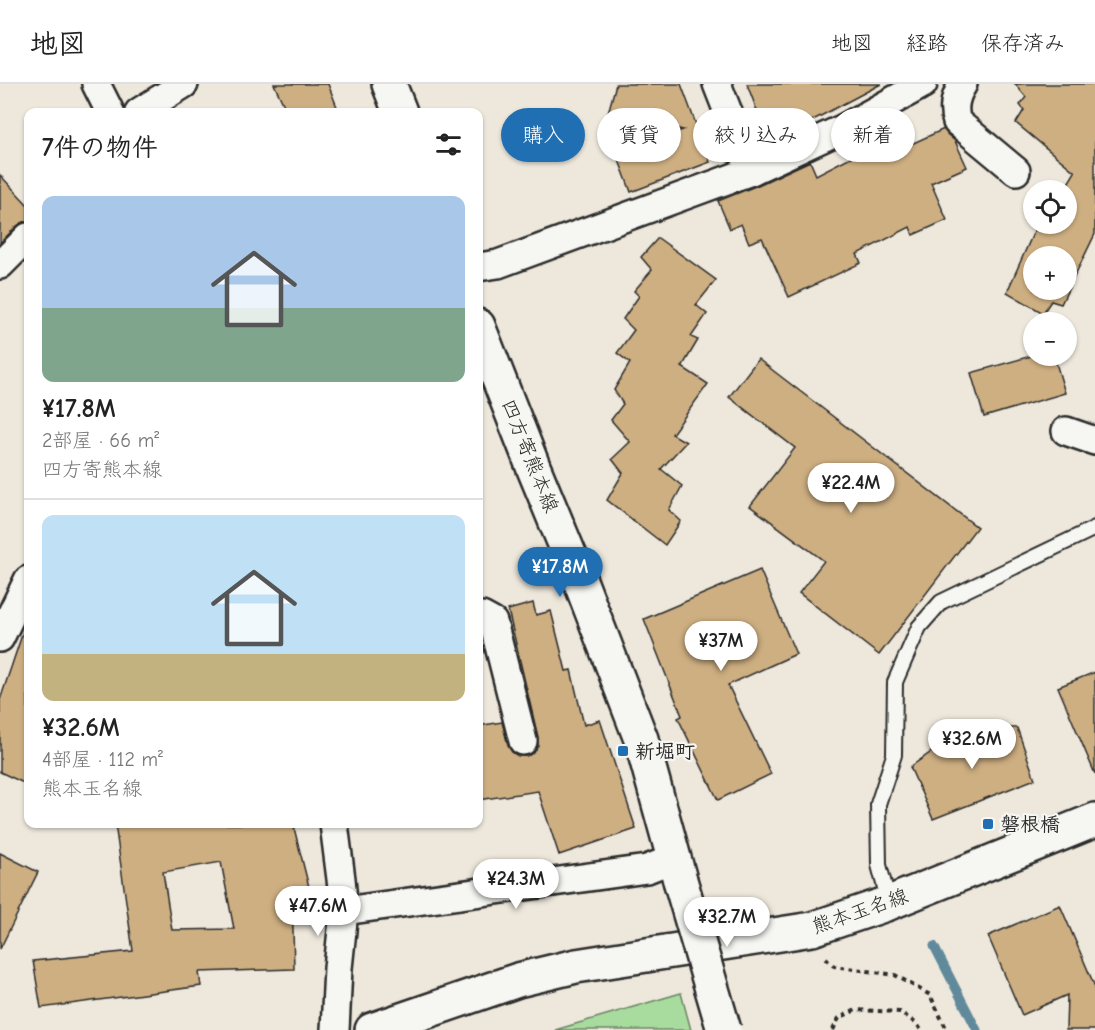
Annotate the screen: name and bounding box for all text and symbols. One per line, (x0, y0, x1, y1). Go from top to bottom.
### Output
text: 地図 (30, 28, 86, 60)
text: 地図 (831, 31, 873, 55)
text: 経路 (906, 31, 948, 55)
text: 保存済み (981, 31, 1065, 55)
chip: 購入 (501, 108, 585, 162)
chip: 賃貸 (597, 108, 681, 162)
chip: 絞り込み (693, 108, 819, 162)
chip: 新着 (831, 108, 915, 162)
icon: filters (432, 128, 465, 161)
text: 7件の物件 (42, 133, 158, 163)
map controls (1023, 180, 1077, 366)
button: locate (1023, 180, 1077, 234)
icon: home (200, 235, 308, 343)
button: + (1023, 246, 1077, 300)
button: − (1023, 312, 1077, 366)
text: ¥17.8M (42, 394, 116, 424)
street label: 四方寄熊本線 (497, 396, 563, 516)
text: 2部屋 · 66 m² (42, 429, 159, 452)
text: 四方寄熊本線 (42, 458, 162, 481)
pin: ¥22.4M (802, 463, 900, 514)
text: ¥22.4M (822, 471, 880, 494)
pin: ¥17.8M (511, 547, 609, 598)
icon: home (200, 554, 308, 662)
text: ¥17.8M (532, 555, 588, 578)
pin: ¥37M (685, 621, 757, 672)
text: ¥37M (699, 629, 743, 652)
text: ¥32.6M (42, 713, 120, 743)
pin: ¥32.6M (923, 719, 1021, 770)
text: ¥32.6M (942, 727, 1002, 750)
place label: 新堀町 (635, 740, 695, 763)
marker: 新堀町 (616, 744, 630, 758)
text: 4部屋 · 112 m² (42, 748, 163, 771)
text: 熊本玉名線 (42, 777, 142, 800)
place label: 磐根橋 (1000, 813, 1060, 836)
marker: 磐根橋 (981, 817, 995, 831)
pin: ¥24.3M (467, 859, 565, 910)
text: ¥24.3M (487, 867, 545, 890)
street label: 熊本玉名線 (809, 884, 911, 938)
pin: ¥47.6M (269, 886, 367, 937)
text: ¥47.6M (289, 894, 347, 917)
pin: ¥32.7M (678, 897, 776, 948)
text: ¥32.7M (698, 905, 756, 928)

